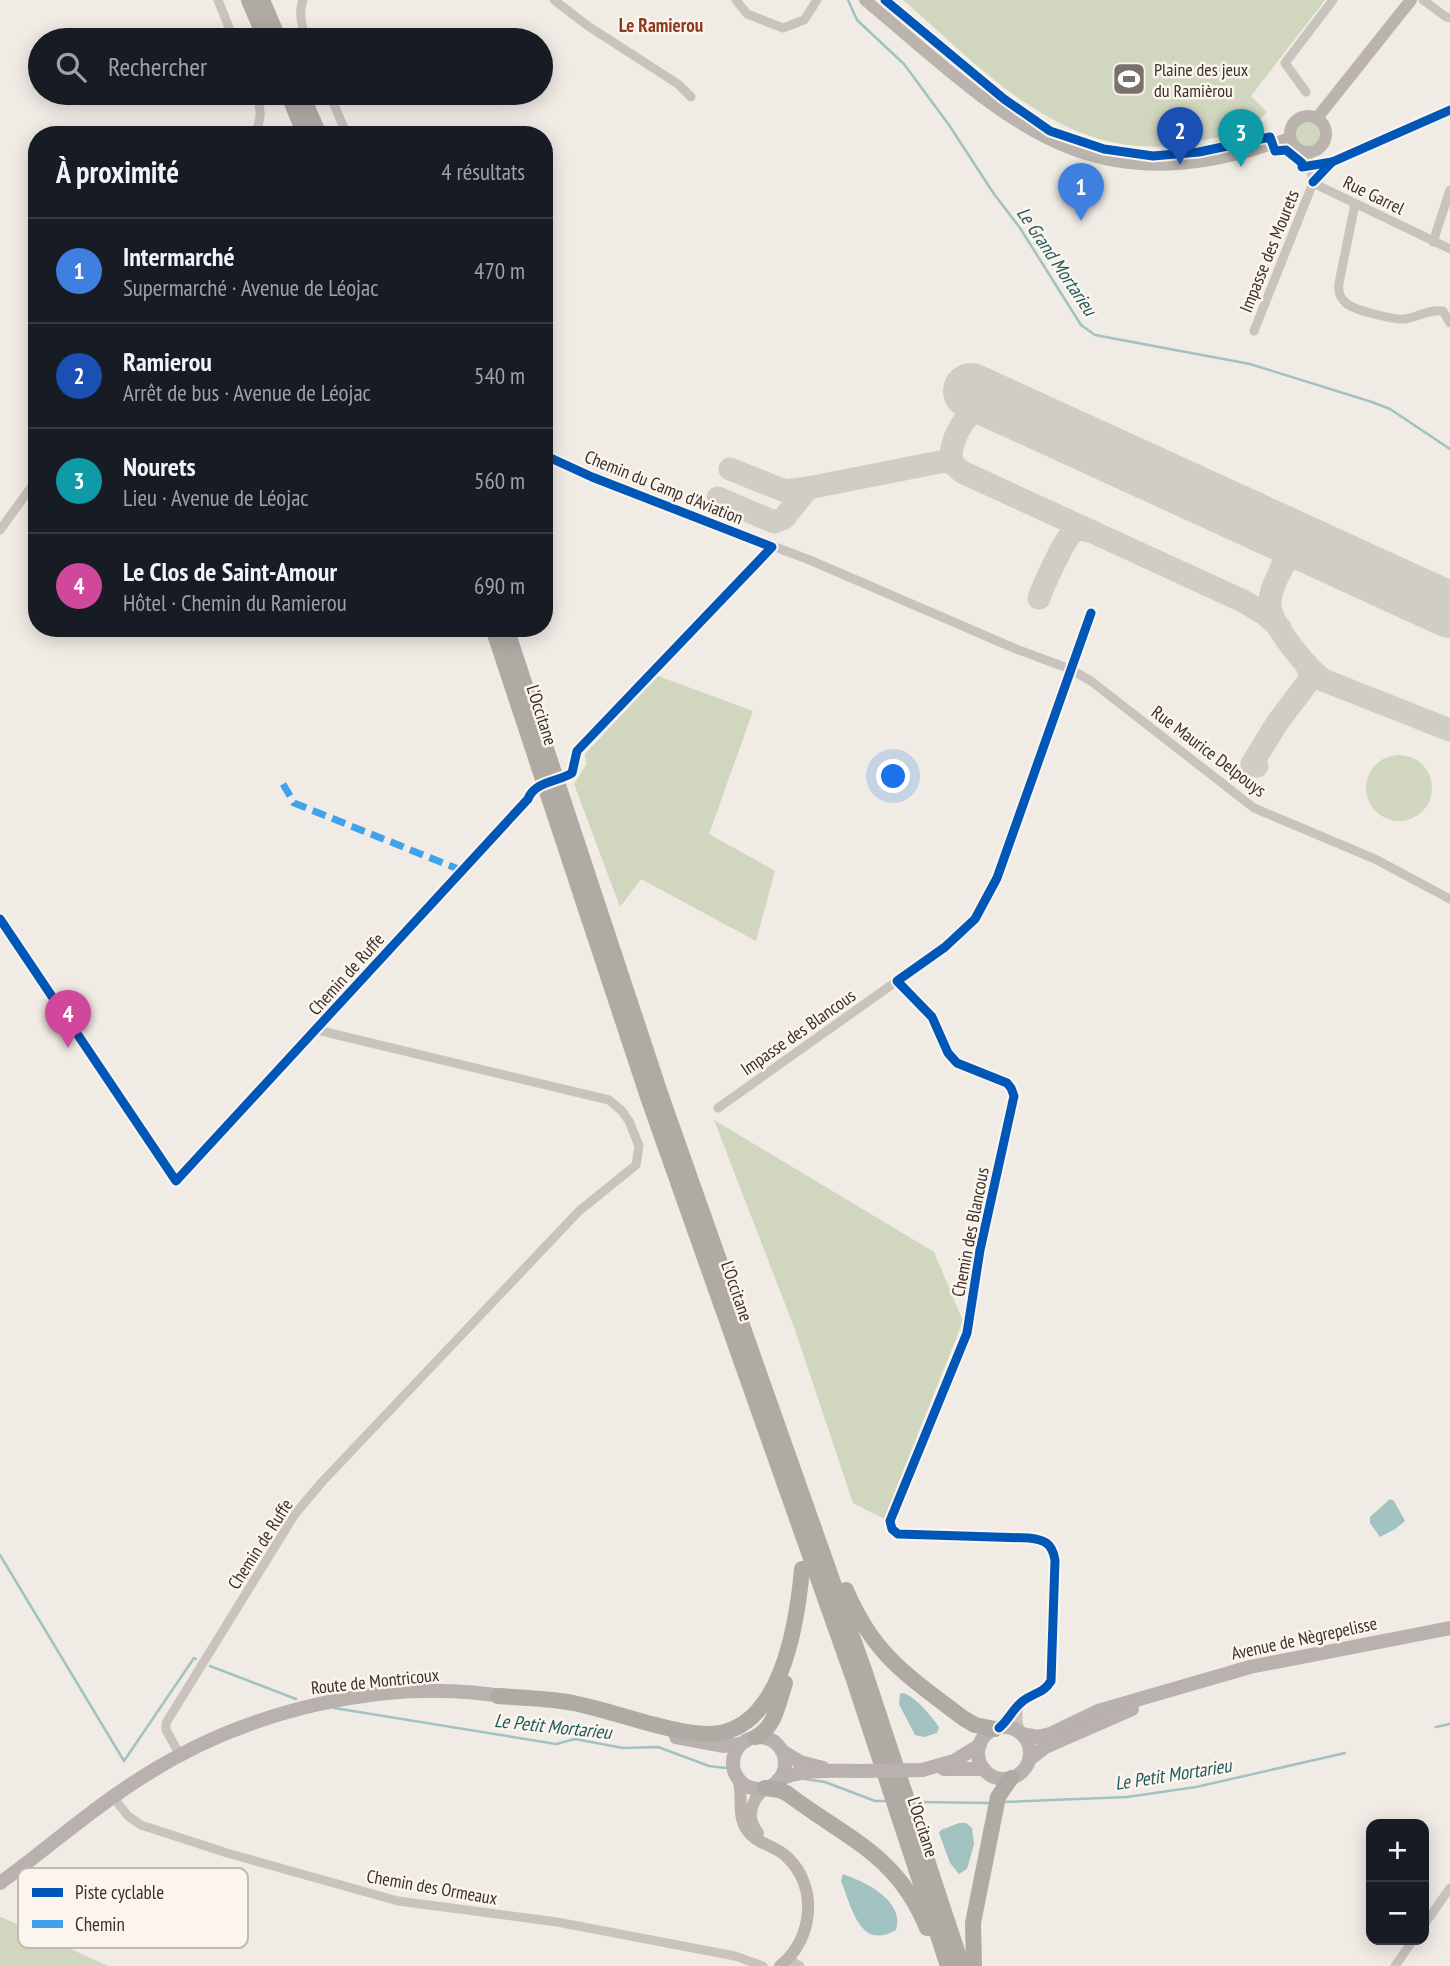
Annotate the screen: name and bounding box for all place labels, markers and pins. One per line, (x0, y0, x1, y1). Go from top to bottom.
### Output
place label: Plaine des jeux du Ramièrou (1154, 58, 1249, 102)
sports icon: Plaine des jeux du Ramièrou (1110, 60, 1148, 98)
pin: 2 (1157, 107, 1203, 165)
pin: 3 (1218, 109, 1264, 167)
pin: 1 (1058, 163, 1104, 221)
pin: 4 (45, 990, 91, 1048)

